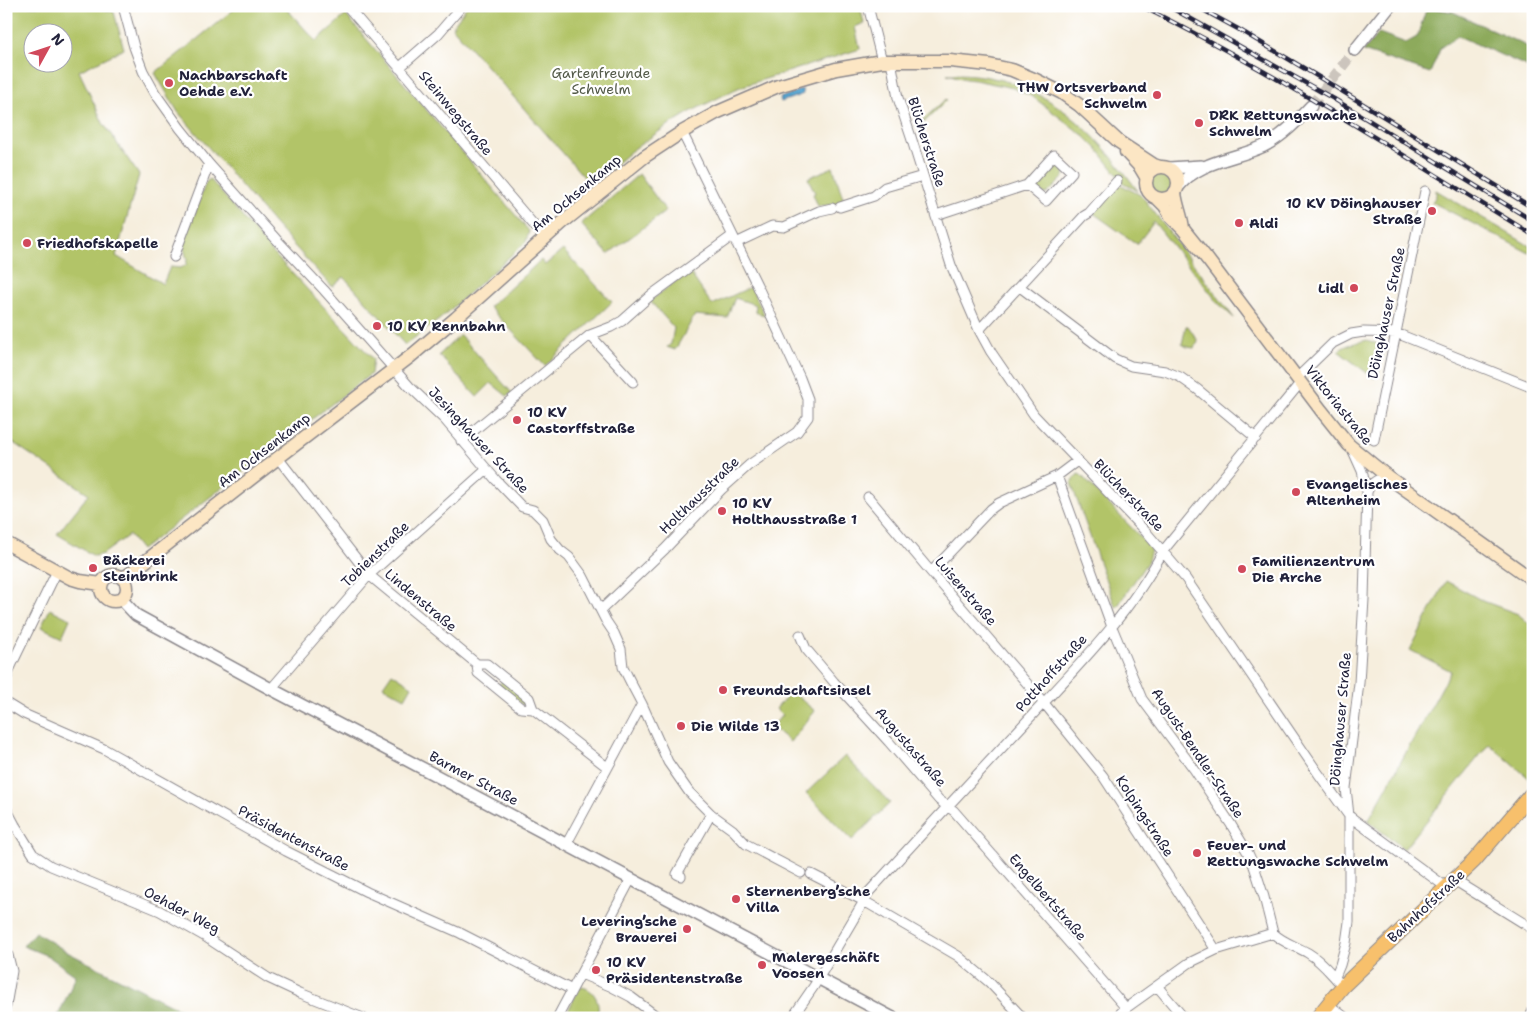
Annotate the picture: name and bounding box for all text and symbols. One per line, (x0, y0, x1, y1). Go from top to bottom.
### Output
north arrow (22, 22, 72, 72)
text: N (47, 30, 68, 50)
park label: Gartenfreunde Schwelm (551, 64, 651, 98)
place label: Nachbarschaft Oehde e.V. (179, 66, 288, 100)
street label: Steinwegstraße (415, 67, 497, 159)
marker: Nachbarschaft Oehde e.V. (163, 77, 175, 89)
place label: THW Ortsverband Schwelm (1017, 78, 1147, 112)
marker: THW Ortsverband Schwelm (1151, 89, 1163, 101)
street label: Blücherstraße (904, 95, 950, 189)
place label: DRK Rettungswache Schwelm (1209, 106, 1357, 140)
marker: DRK Rettungswache Schwelm (1193, 117, 1205, 129)
street label: Am Ochsenkamp (527, 150, 625, 236)
place label: 10 KV Döinghauser Straße (1286, 194, 1422, 228)
marker: 10 KV Döinghauser Straße (1426, 205, 1438, 217)
place label: Aldi (1249, 214, 1278, 232)
marker: Aldi (1233, 217, 1245, 229)
place label: Friedhofskapelle (37, 234, 158, 252)
marker: Friedhofskapelle (21, 237, 33, 249)
street label: Döinghauser Straße (1363, 245, 1409, 381)
place label: Lidl (1318, 279, 1344, 297)
marker: Lidl (1348, 282, 1360, 294)
place label: 10 KV Rennbahn (387, 317, 506, 335)
marker: 10 KV Rennbahn (371, 320, 383, 332)
street label: Viktoriastraße (1301, 361, 1377, 449)
street label: Jesinghauser Straße (425, 383, 533, 497)
place label: 10 KV Castorffstraße (527, 403, 635, 437)
street label: Am Ochsenkamp (214, 408, 314, 491)
marker: 10 KV Castorffstraße (511, 414, 523, 426)
street label: Holthausstraße (655, 452, 743, 538)
street label: Blücherstraße (1090, 455, 1168, 535)
place label: Evangelisches Altenheim (1306, 475, 1408, 509)
marker: Evangelisches Altenheim (1290, 486, 1302, 498)
place label: 10 KV Holthausstraße 1 (732, 494, 857, 528)
marker: 10 KV Holthausstraße 1 (716, 505, 728, 517)
street label: Tobienstraße (337, 517, 413, 591)
place label: Bäckerei Steinbrink (103, 551, 178, 585)
place label: Familienzentrum Die Arche (1252, 552, 1375, 586)
street label: Luisenstraße (931, 553, 1001, 629)
marker: Bäckerei Steinbrink (87, 562, 99, 574)
marker: Familienzentrum Die Arche (1236, 563, 1248, 575)
street label: Lindenstraße (381, 565, 461, 635)
street label: Potthoffstraße (1011, 630, 1091, 716)
street label: Döinghauser Straße (1325, 651, 1355, 787)
place label: Freundschaftsinsel (733, 681, 871, 699)
marker: Freundschaftsinsel (717, 684, 729, 696)
street label: August-Bendler-Straße (1148, 684, 1248, 822)
street label: Augustastraße (871, 703, 951, 791)
place label: Die Wilde 13 (691, 717, 780, 735)
marker: Die Wilde 13 (675, 720, 687, 732)
street label: Barmer Straße (426, 747, 522, 809)
street label: Kolpingstraße (1112, 772, 1178, 860)
street label: Präsidentenstraße (235, 801, 353, 875)
place label: Feuer- und Rettungswache Schwelm (1207, 836, 1388, 870)
marker: Feuer- und Rettungswache Schwelm (1191, 847, 1203, 859)
street label: Engelbertstraße (1005, 850, 1091, 944)
street label: Bahnhofstraße (1383, 865, 1469, 947)
street label: Oehder Weg (141, 882, 223, 938)
place label: Sternenberg’sche Villa (746, 882, 870, 916)
marker: Sternenberg’sche Villa (730, 893, 742, 905)
place label: Levering’sche Brauerei (581, 912, 677, 946)
marker: Levering’sche Brauerei (681, 923, 693, 935)
place label: Malergeschäft Voosen (772, 948, 880, 982)
place label: 10 KV Präsidentenstraße (606, 953, 743, 987)
marker: Malergeschäft Voosen (756, 959, 768, 971)
marker: 10 KV Präsidentenstraße (590, 964, 602, 976)

